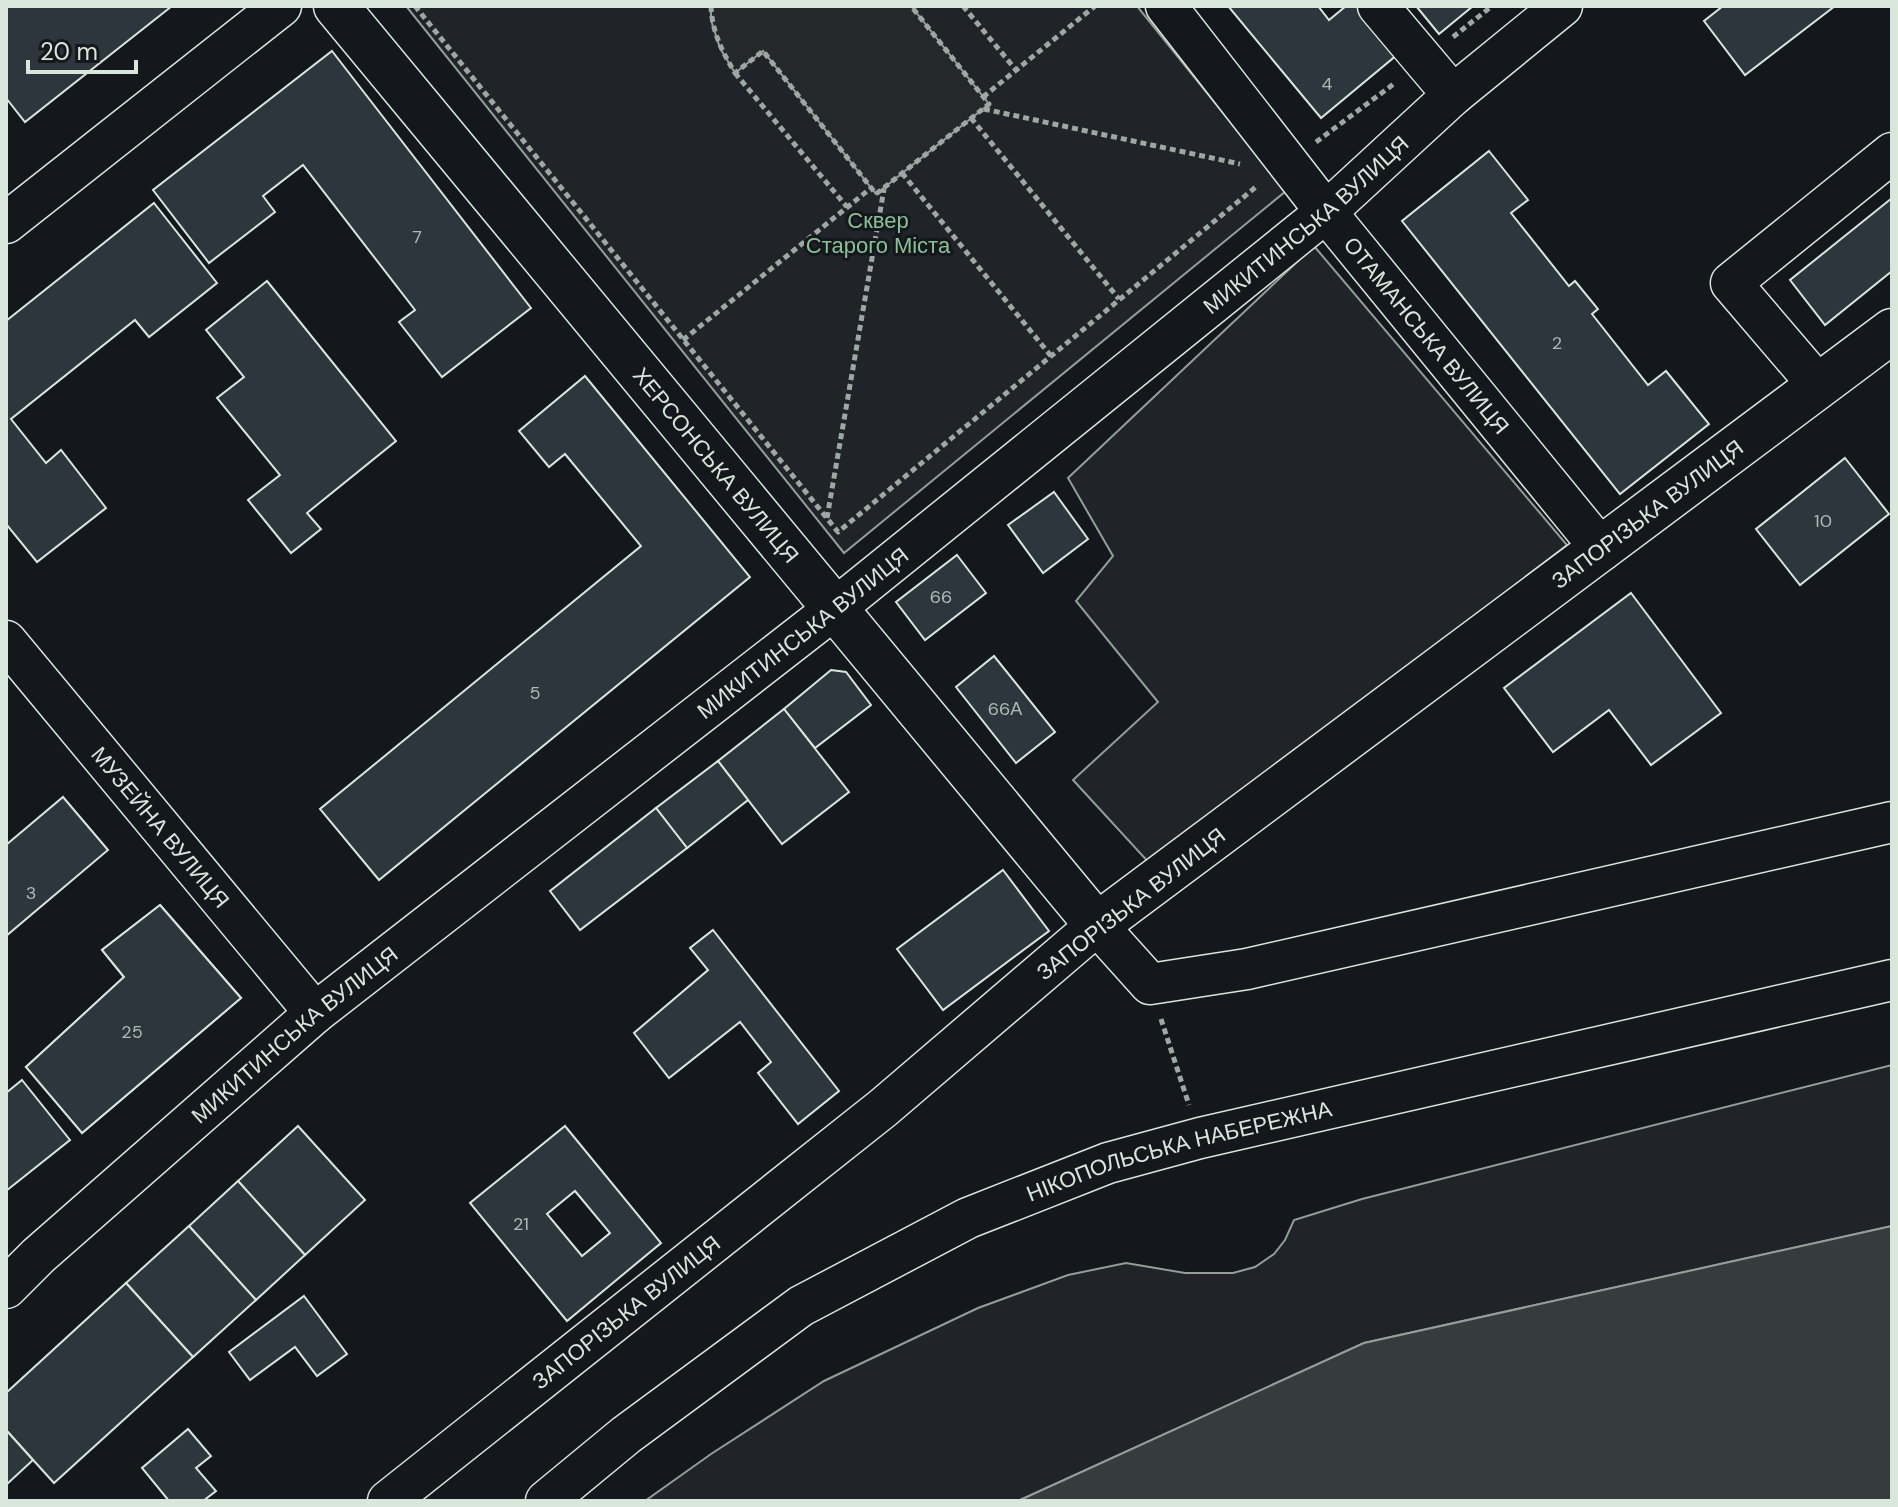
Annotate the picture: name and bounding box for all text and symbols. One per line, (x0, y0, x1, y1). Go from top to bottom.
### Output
scale bar (28, 24, 136, 74)
text: 20 m (40, 36, 98, 67)
house number: 4 (1322, 72, 1333, 96)
street label: МИКИТИНСЬКА ВУЛИЦЯ (1197, 129, 1415, 320)
park label: Сквер Старого Міста (806, 206, 951, 260)
house number: 7 (412, 225, 422, 249)
street label: ОТАМАНСЬКА ВУЛИЦЯ (1337, 231, 1516, 440)
house number: 2 (1552, 331, 1562, 355)
street label: ХЕРСОНСЬКА ВУЛИЦЯ (627, 361, 806, 569)
street label: ЗАПОРІЗЬКА ВУЛИЦЯ (1546, 433, 1749, 595)
house number: 10 (1814, 509, 1832, 533)
street label: МИКИТИНСЬКА ВУЛИЦЯ (691, 541, 914, 725)
house number: 66 (930, 585, 952, 609)
house number: 5 (530, 681, 540, 705)
house number: 66А (988, 697, 1022, 721)
street label: МУЗЕЙНА ВУЛИЦЯ (85, 740, 236, 914)
street label: ЗАПОРІЗЬКА ВУЛИЦЯ (1031, 821, 1231, 987)
house number: 3 (26, 881, 36, 905)
street label: МИКИТИНСЬКА ВУЛИЦЯ (185, 940, 404, 1130)
house number: 25 (121, 1020, 143, 1044)
street label: НІКОПОЛЬСЬКА НАБЕРЕЖНА (1022, 1094, 1335, 1208)
house number: 21 (513, 1212, 529, 1236)
street label: ЗАПОРІЗЬКА ВУЛИЦЯ (526, 1228, 726, 1396)

